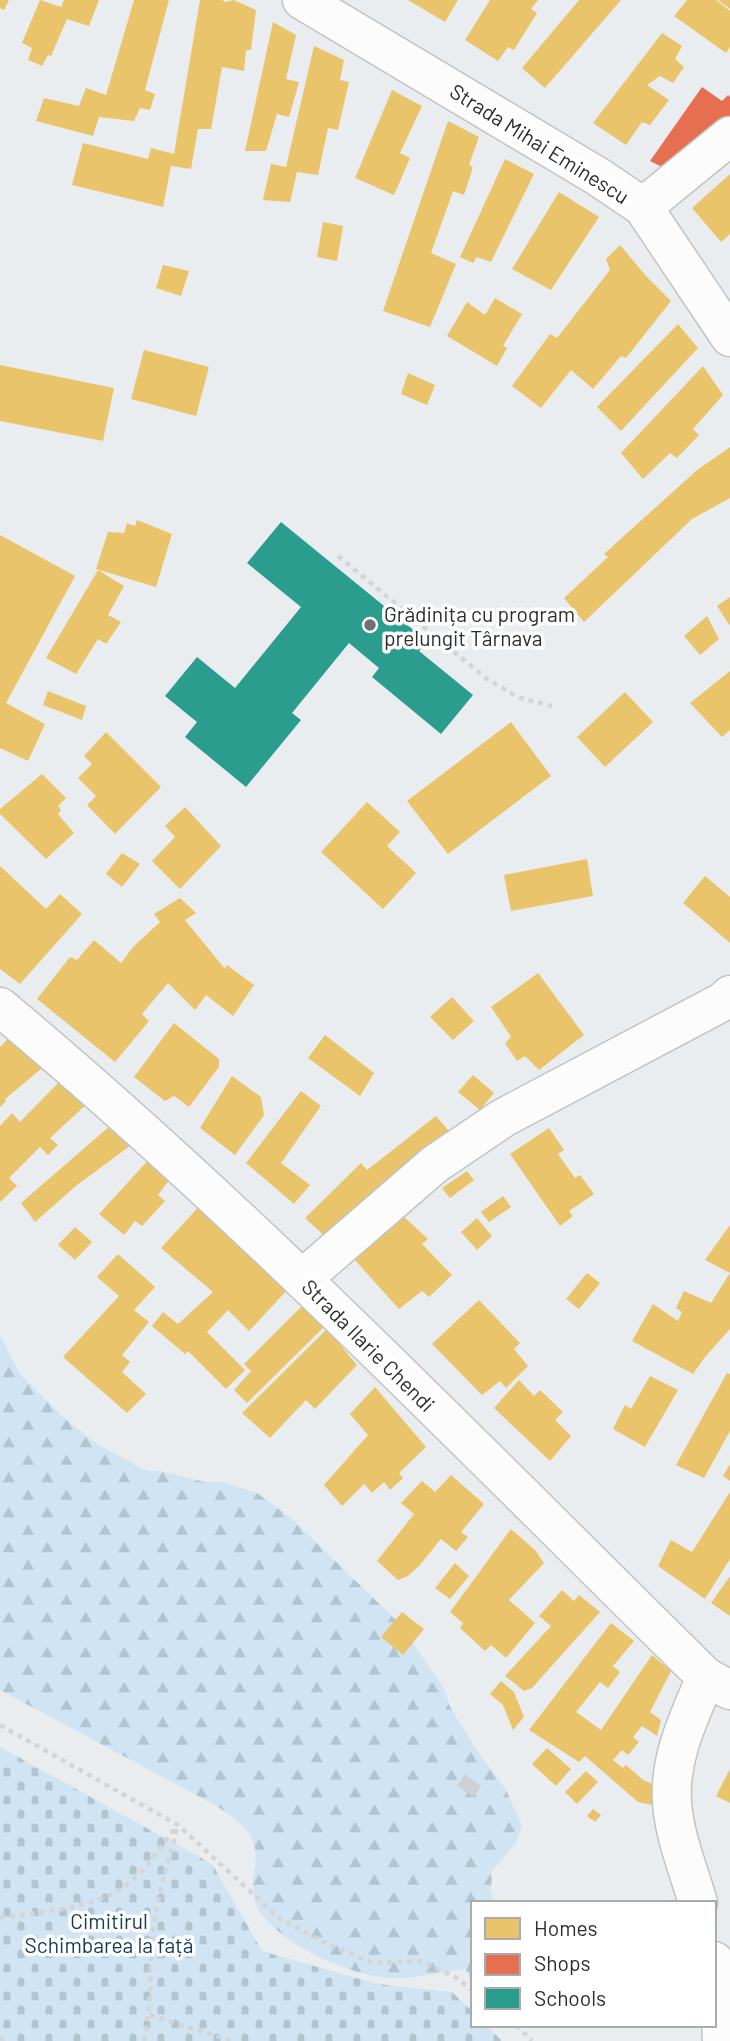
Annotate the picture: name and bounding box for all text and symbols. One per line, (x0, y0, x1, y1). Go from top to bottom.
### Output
street label: Strada Mihai Eminescu (446, 78, 634, 208)
place label: Grădinița cu program prelungit Târnava (384, 601, 575, 650)
marker: Grădinița cu program prelungit Târnava (362, 617, 378, 633)
street label: Strada Ilarie Chendi (298, 1274, 440, 1416)
legend (471, 1901, 716, 2027)
park label: Cimitirul Schimbarea la față (25, 1908, 193, 1957)
text: Homes (534, 1915, 598, 1940)
text: Shops (534, 1950, 591, 1975)
text: Schools (534, 1985, 606, 2010)

